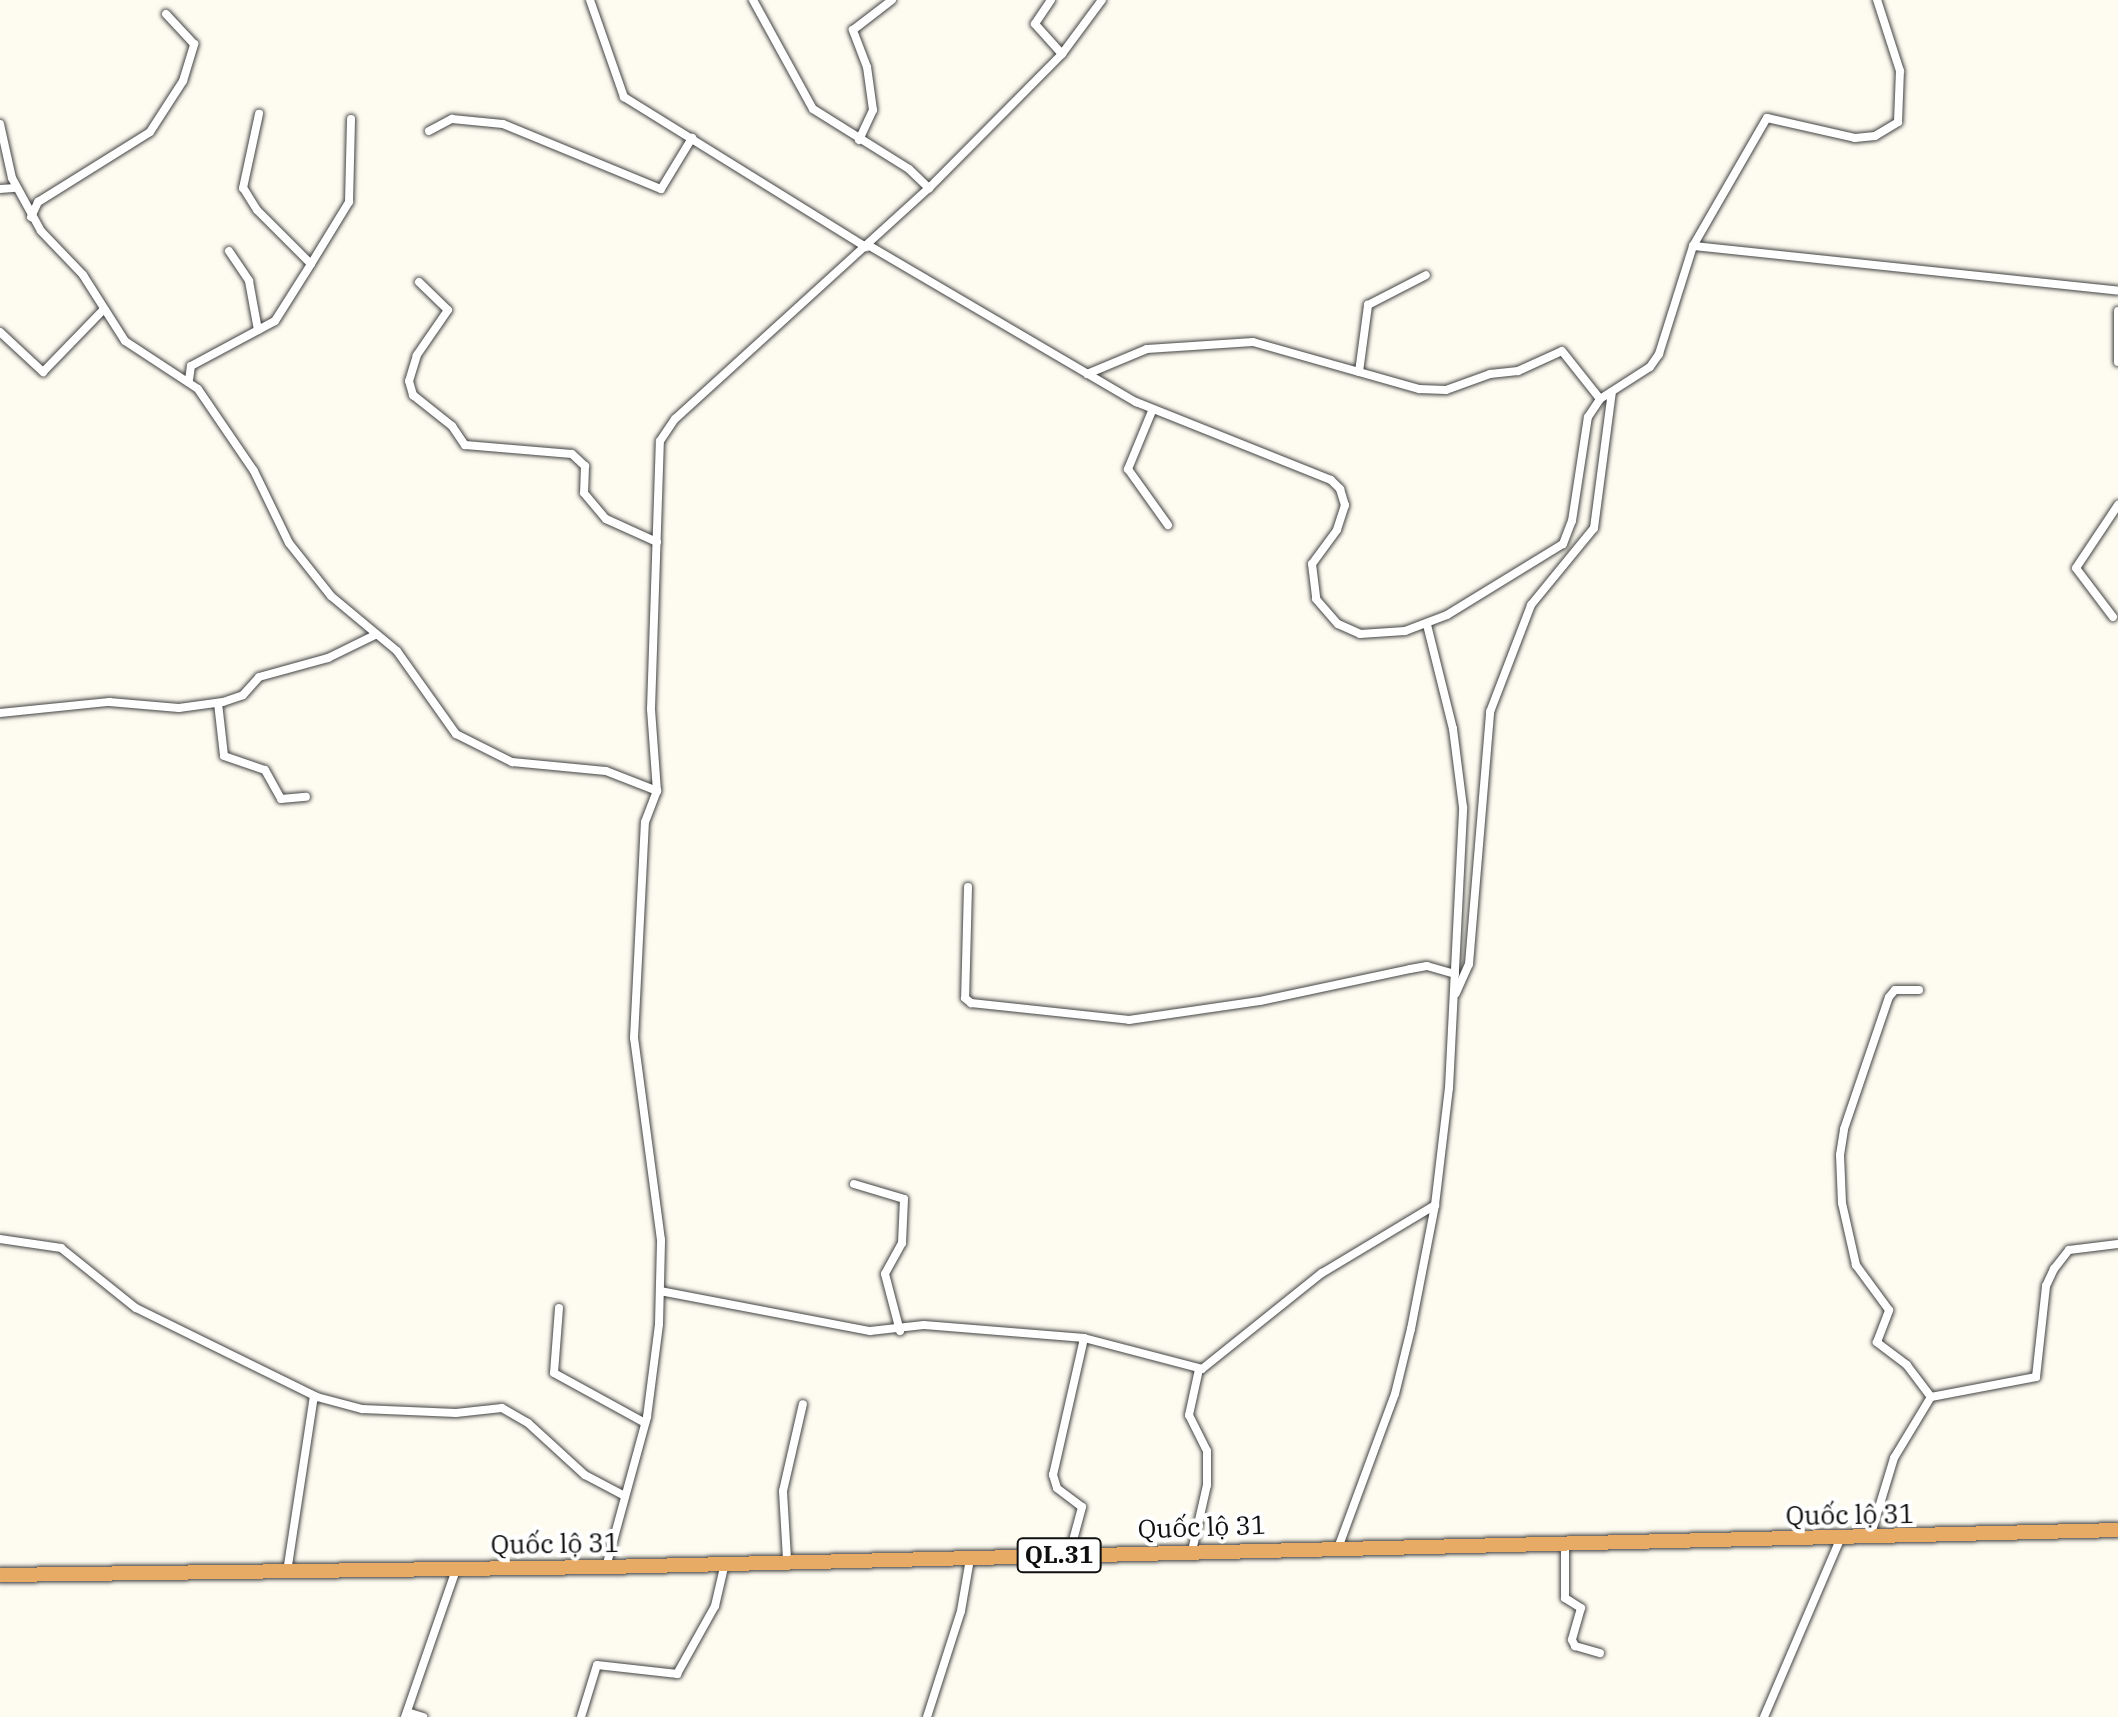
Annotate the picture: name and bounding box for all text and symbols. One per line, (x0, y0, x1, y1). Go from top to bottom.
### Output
street label: Quốc lộ 31 (1785, 1498, 1915, 1532)
street label: Quốc lộ 31 (1137, 1509, 1267, 1545)
street label: Quốc lộ 31 (490, 1527, 620, 1561)
road number: QL.31 (1015, 1535, 1103, 1575)

